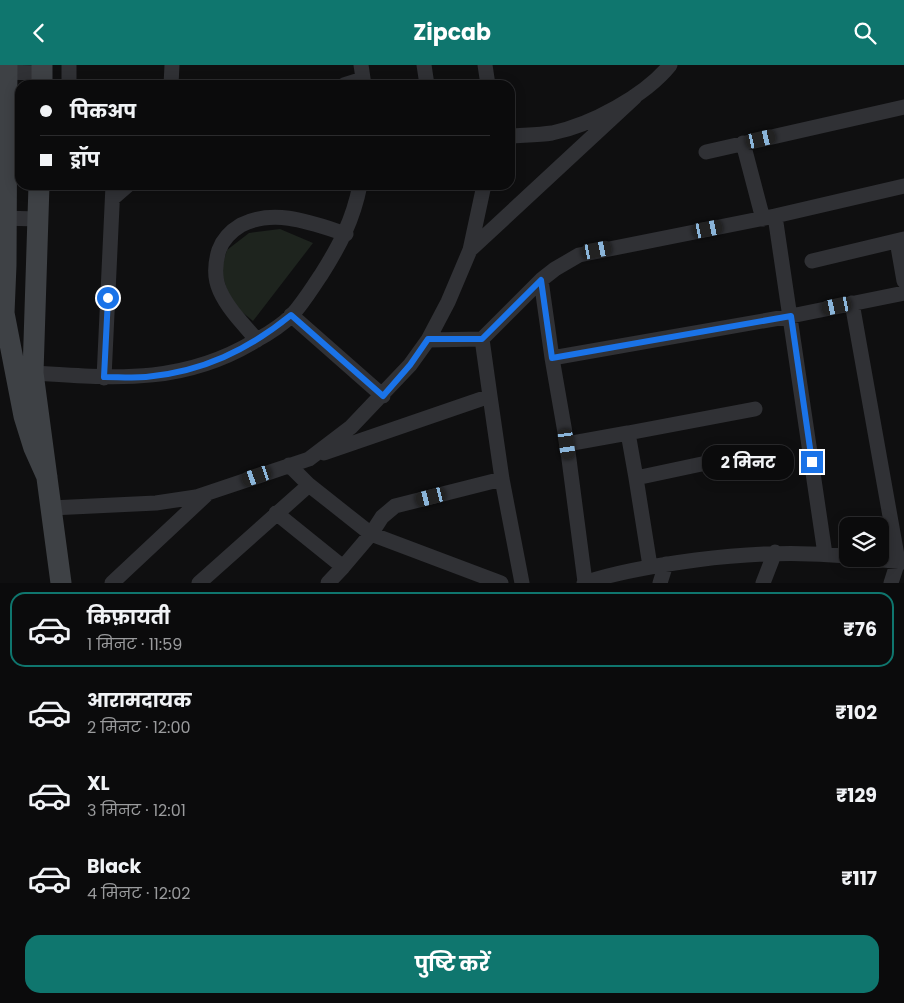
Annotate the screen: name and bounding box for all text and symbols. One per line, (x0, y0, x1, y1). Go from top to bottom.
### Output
text: Zipcab (413, 17, 491, 48)
icon: back (25, 19, 53, 47)
icon: search (851, 19, 879, 47)
text: पिकअप (70, 98, 136, 125)
car (744, 128, 777, 150)
text: ड्रॉप (70, 146, 100, 173)
car (691, 219, 724, 239)
car (580, 240, 613, 260)
route start (97, 287, 119, 309)
car (820, 296, 853, 316)
car (557, 428, 576, 460)
callout: 2 मिनट (702, 445, 794, 479)
text: 2 मिनट (721, 451, 775, 474)
route end (801, 451, 823, 473)
car (240, 464, 273, 488)
car (414, 486, 447, 508)
map controls (839, 517, 889, 567)
button: layers (839, 517, 889, 567)
text: किफ़ायती (87, 604, 170, 631)
icon: car (27, 607, 72, 652)
text: ₹76 (843, 616, 877, 643)
text: 1 मिनट · 11:59 (87, 633, 182, 656)
text: आरामदायक (87, 687, 192, 714)
icon: car (27, 690, 72, 735)
text: ₹102 (835, 699, 877, 726)
text: 2 मिनट · 12:00 (87, 716, 191, 739)
text: XL (87, 770, 110, 797)
icon: car (27, 773, 72, 818)
text: ₹129 (836, 782, 877, 809)
text: 3 मिनट · 12:01 (87, 799, 186, 822)
text: Black (87, 853, 141, 880)
icon: car (27, 856, 72, 901)
text: ₹117 (841, 865, 877, 892)
text: 4 मिनट · 12:02 (87, 882, 191, 905)
button: पुष्टि करें (25, 935, 879, 993)

